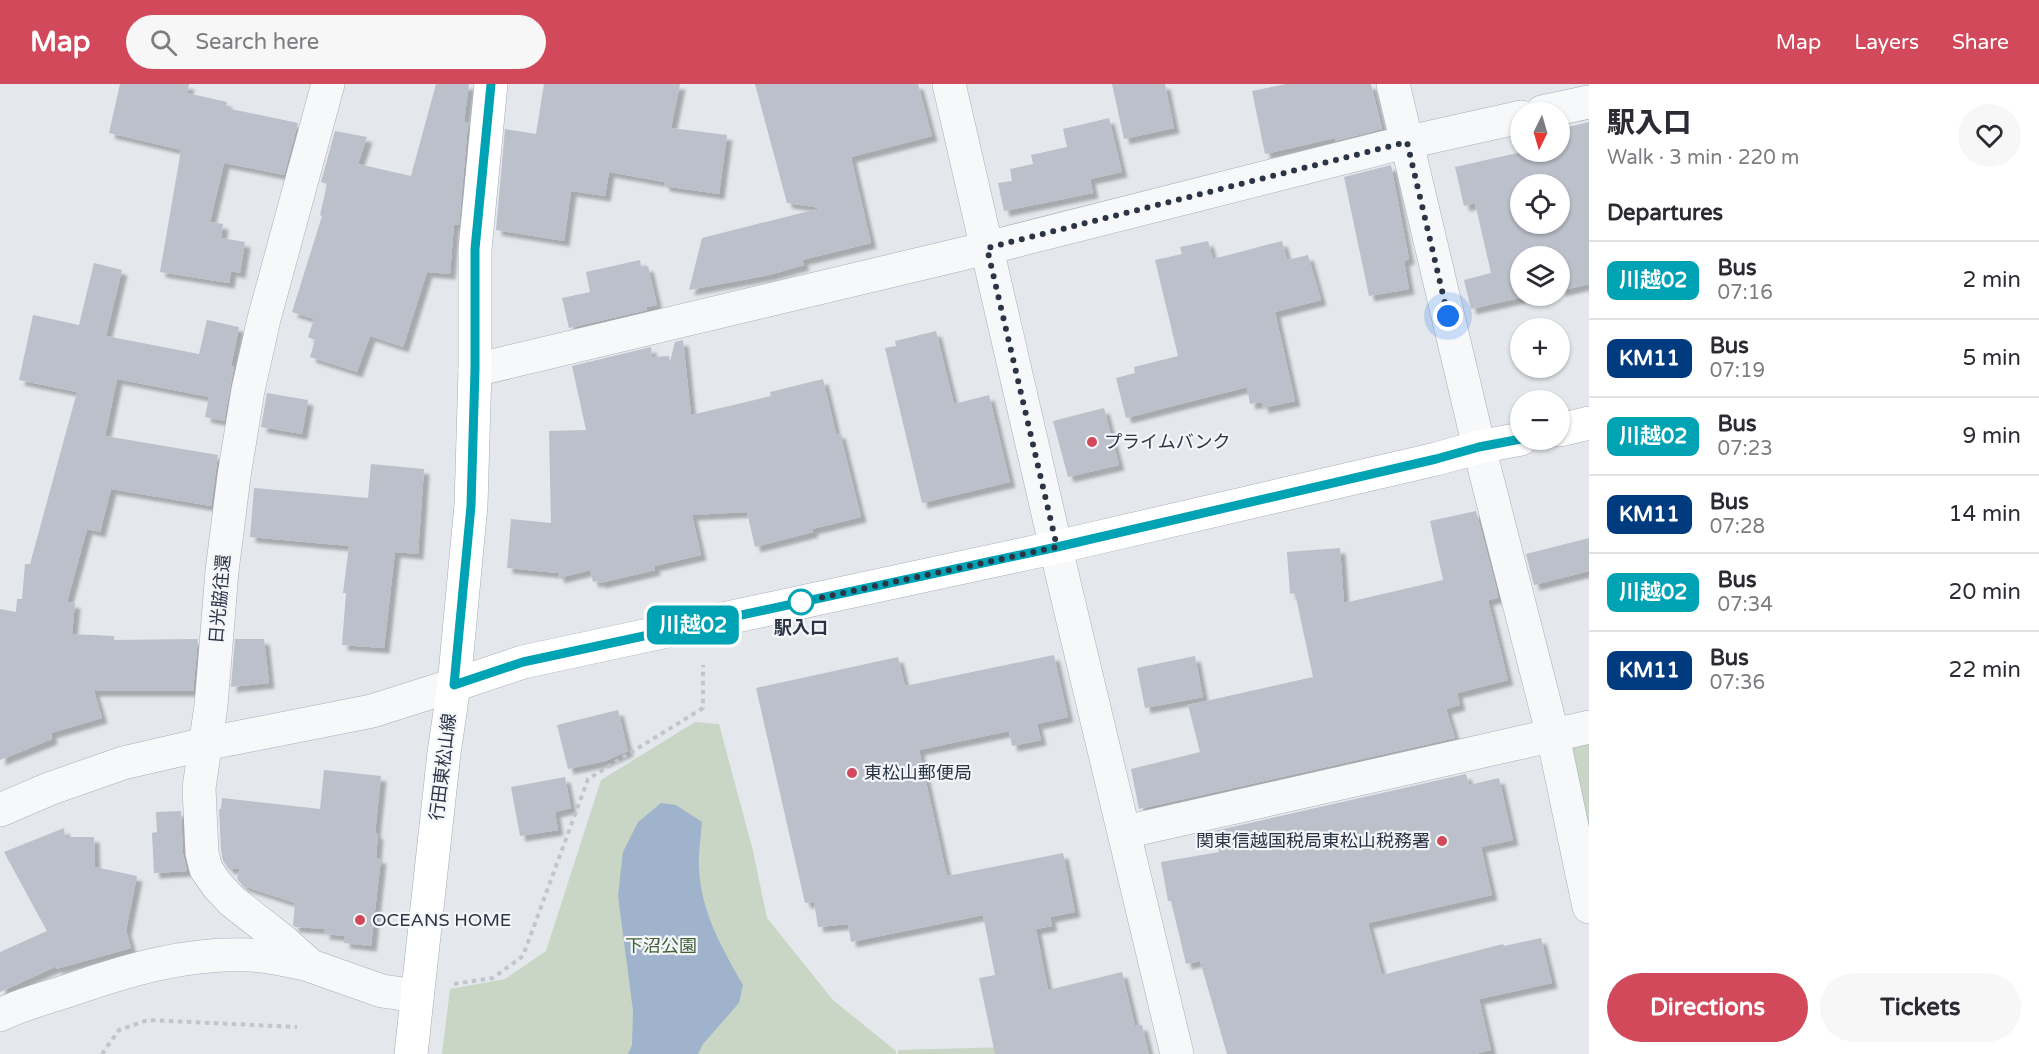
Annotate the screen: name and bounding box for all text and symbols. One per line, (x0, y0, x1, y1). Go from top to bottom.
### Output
search box (126, 15, 546, 69)
text: Map (30, 25, 90, 59)
icon: search (147, 26, 180, 59)
text: Search here (195, 29, 319, 55)
text: Map (1776, 30, 1821, 55)
text: Layers (1854, 30, 1919, 55)
text: Share (1952, 30, 2009, 55)
north arrow (1510, 102, 1570, 162)
map controls (1510, 102, 1570, 450)
button: heart (1958, 104, 2021, 167)
text: 駅入口 (1607, 106, 1691, 140)
text: Walk · 3 min · 220 m (1607, 146, 1799, 170)
button: locate (1510, 174, 1570, 234)
text: Departures (1607, 200, 1723, 226)
button: layers (1510, 246, 1570, 306)
text: Bus (1717, 255, 1756, 281)
text: 2 min (1962, 267, 2021, 293)
text: 川越02 (1619, 268, 1687, 293)
text: 07:16 (1717, 281, 1773, 305)
your location (1433, 301, 1463, 331)
button: + (1510, 318, 1570, 378)
text: Bus (1710, 333, 1749, 359)
text: 5 min (1962, 345, 2021, 371)
text: KM11 (1619, 346, 1680, 371)
text: 07:19 (1710, 359, 1765, 383)
button: − (1510, 390, 1570, 450)
text: Bus (1717, 411, 1756, 437)
text: 9 min (1962, 423, 2021, 449)
text: 川越02 (1619, 424, 1687, 449)
place label: プライムバンク (1104, 431, 1231, 453)
marker: プライムバンク (1085, 435, 1099, 449)
text: 07:23 (1717, 437, 1773, 461)
text: Bus (1710, 489, 1749, 515)
text: 14 min (1949, 501, 2021, 527)
text: KM11 (1619, 502, 1680, 527)
text: 07:28 (1710, 515, 1765, 539)
street label: 日光脇往還 (205, 553, 235, 645)
text: Bus (1717, 567, 1756, 593)
text: 20 min (1949, 579, 2021, 605)
text: 川越02 (1619, 580, 1687, 605)
marker: 駅入口 (788, 589, 814, 615)
text: 07:34 (1717, 593, 1773, 617)
line badge: 川越02 (651, 606, 735, 644)
text: 川越02 (659, 613, 727, 638)
place label: 駅入口 (774, 617, 828, 639)
text: Bus (1710, 645, 1749, 671)
text: 22 min (1949, 657, 2021, 683)
text: KM11 (1619, 658, 1680, 683)
text: 07:36 (1710, 671, 1765, 695)
street label: 行田東松山線 (426, 712, 460, 822)
place label: 東松山郵便局 (864, 762, 972, 784)
marker: 東松山郵便局 (845, 766, 859, 780)
place label: 関東信越国税局東松山税務署 (1196, 830, 1430, 852)
marker: 関東信越国税局東松山税務署 (1435, 834, 1449, 848)
place label: OCEANS HOME (372, 909, 511, 931)
marker: OCEANS HOME (353, 913, 367, 927)
park label: 下沼公園 (625, 935, 697, 957)
button: Directions (1607, 973, 1808, 1042)
button: Tickets (1820, 973, 2021, 1042)

